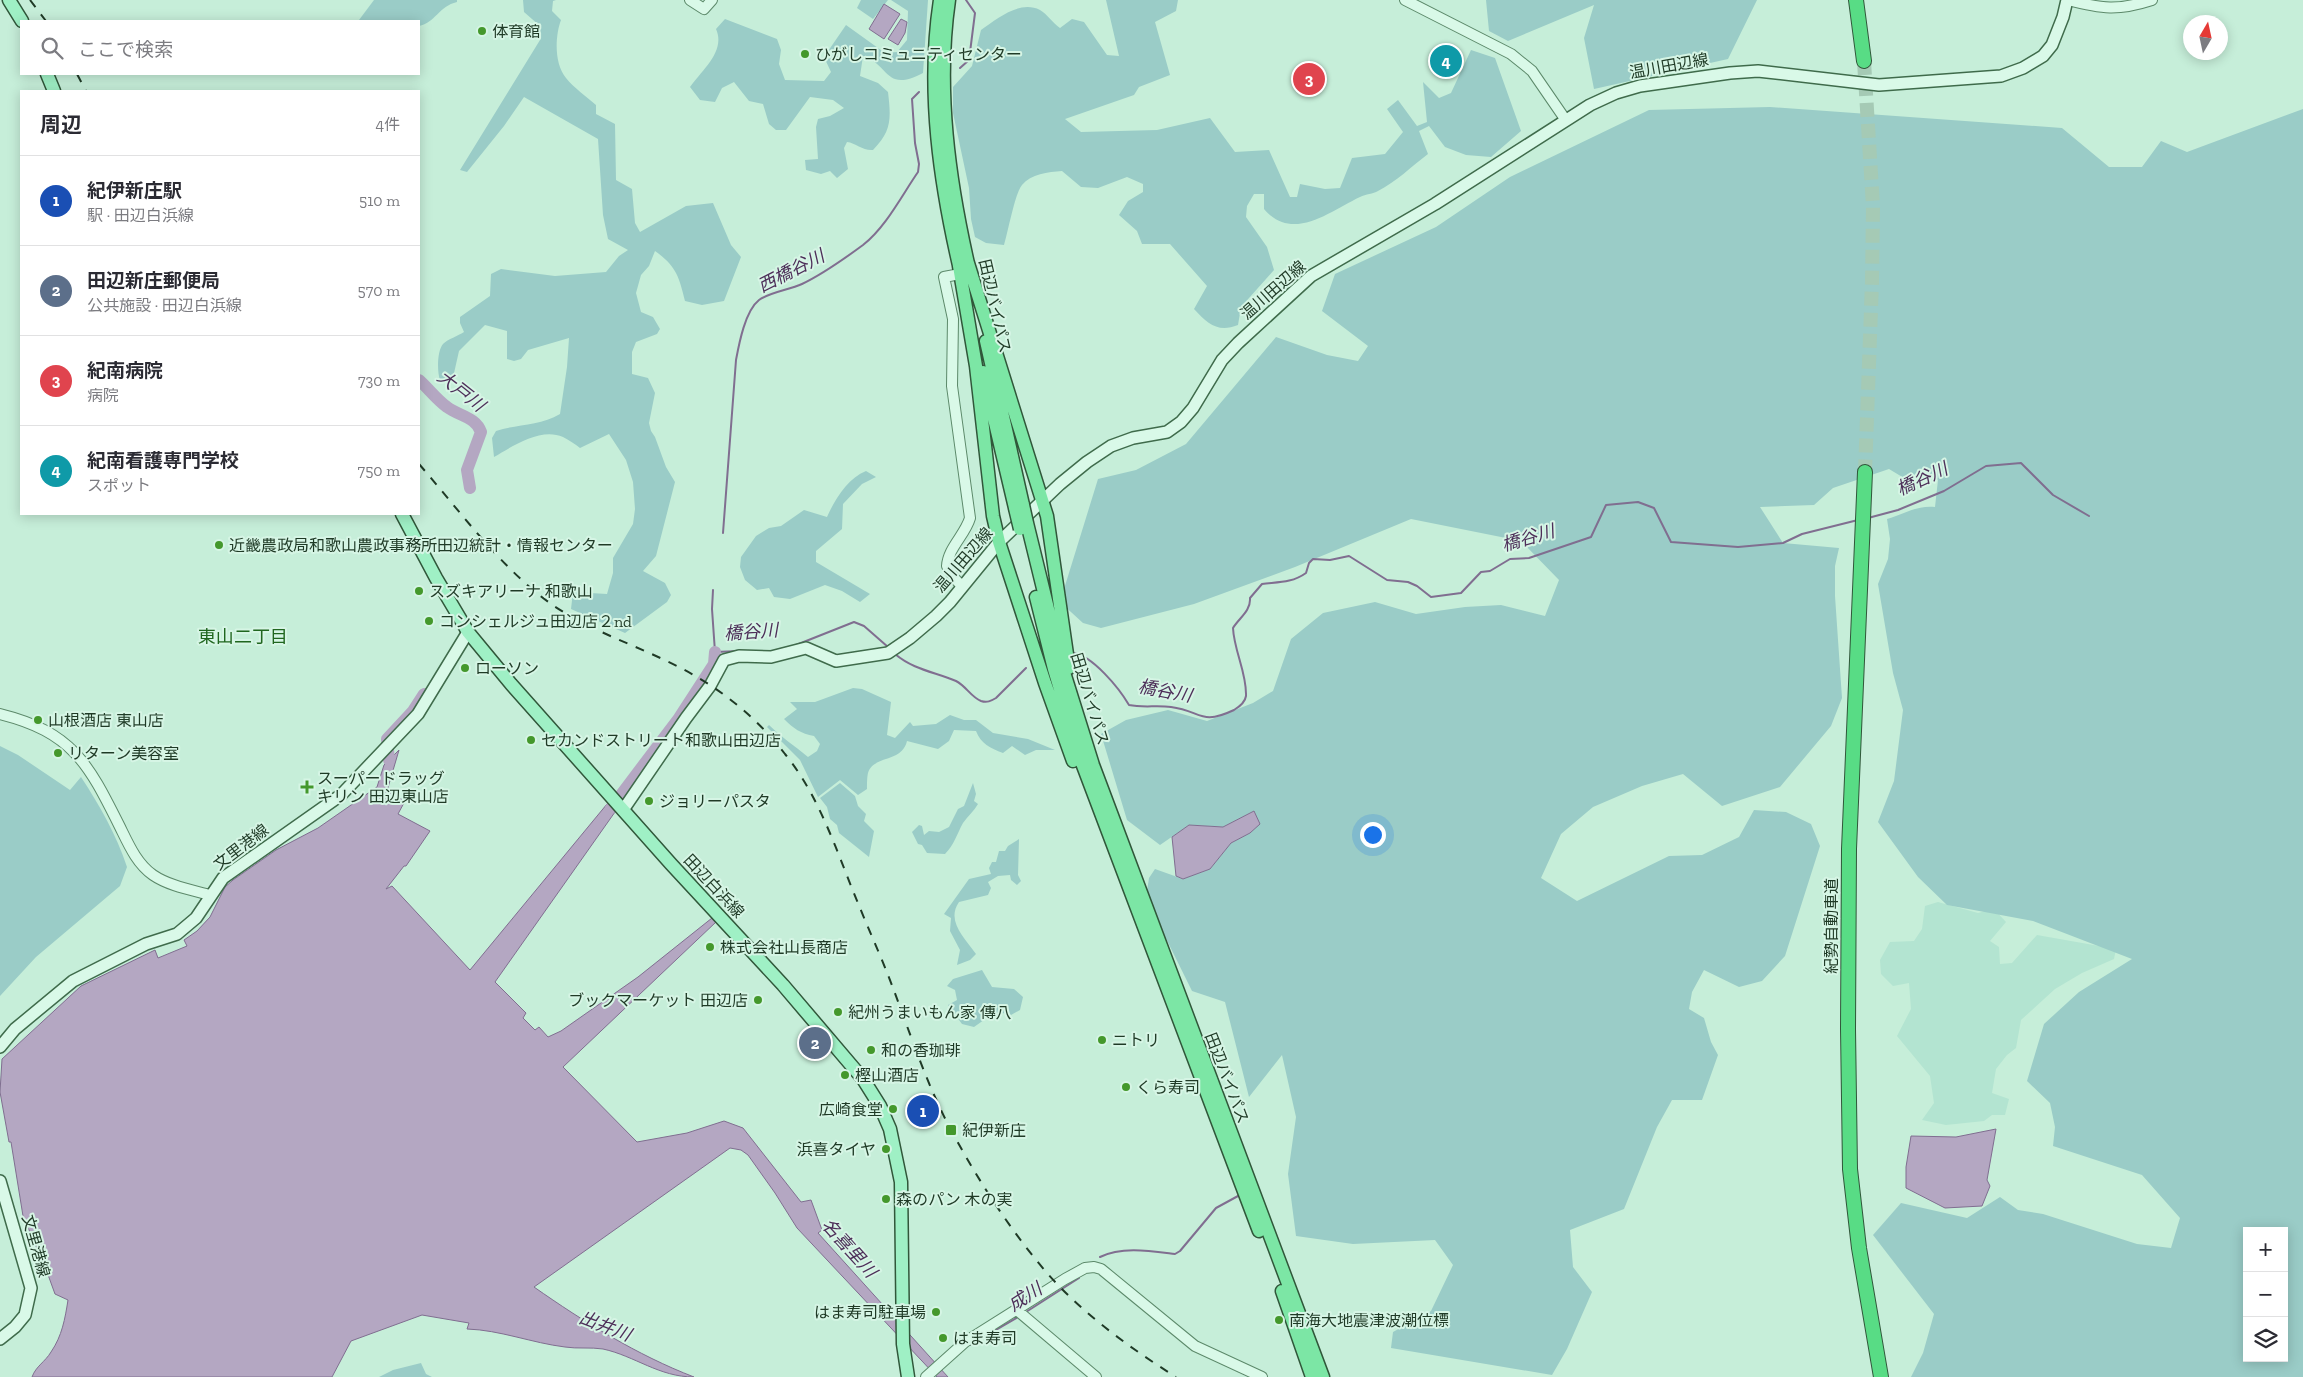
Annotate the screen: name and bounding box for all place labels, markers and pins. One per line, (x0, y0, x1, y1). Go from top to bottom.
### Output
place label: 体育館 (492, 22, 540, 41)
marker: 体育館 (476, 25, 488, 37)
pin: 4 (1430, 42, 1462, 80)
place label: ひがしコミュニティセンター (815, 45, 1022, 64)
marker: ひがしコミュニティセンター (799, 48, 811, 60)
pin: 3 (1293, 60, 1325, 98)
place label: 近畿農政局和歌山農政事務所田辺統計・情報センター (229, 536, 613, 555)
marker: 近畿農政局和歌山農政事務所田辺統計・情報センター (213, 539, 225, 551)
place label: スズキアリーナ 和歌山 (429, 582, 593, 601)
marker: スズキアリーナ 和歌山 (413, 585, 425, 597)
place label: コンシェルジュ田辺店２nd (439, 612, 632, 631)
marker: コンシェルジュ田辺店２nd (423, 615, 435, 627)
place label: ローソン (475, 659, 539, 678)
marker: ローソン (459, 662, 471, 674)
place label: 山根酒店 東山店 (48, 711, 164, 730)
marker: 山根酒店 東山店 (32, 714, 44, 726)
place label: セカンドストリート和歌山田辺店 (541, 731, 781, 750)
marker: セカンドストリート和歌山田辺店 (525, 734, 537, 746)
place label: リターン美容室 (68, 744, 179, 763)
marker: リターン美容室 (52, 747, 64, 759)
place label: スーパードラッグ キリン 田辺東山店 (317, 769, 449, 806)
marker: スーパードラッグ キリン 田辺東山店 (301, 781, 313, 793)
place label: ジョリーパスタ (659, 792, 771, 811)
marker: ジョリーパスタ (643, 795, 655, 807)
place label: 株式会社山長商店 (720, 938, 848, 957)
marker: 株式会社山長商店 (704, 941, 716, 953)
place label: ブックマーケット 田辺店 (568, 991, 748, 1010)
marker: ブックマーケット 田辺店 (752, 994, 764, 1006)
place label: 紀州うまいもん家 傳八 (848, 1003, 1012, 1022)
marker: 紀州うまいもん家 傳八 (832, 1006, 844, 1018)
pin: 2 (799, 1024, 831, 1062)
place label: ニトリ (1112, 1031, 1160, 1050)
marker: ニトリ (1096, 1034, 1108, 1046)
place label: 和の香珈琲 (881, 1041, 961, 1060)
marker: 和の香珈琲 (865, 1044, 877, 1056)
place label: 樫山酒店 (855, 1066, 919, 1085)
marker: 樫山酒店 (839, 1069, 851, 1081)
place label: くら寿司 (1136, 1078, 1200, 1097)
marker: くら寿司 (1120, 1081, 1132, 1093)
pin: 1 (907, 1092, 939, 1130)
place label: 広崎食堂 (819, 1100, 883, 1119)
marker: 広崎食堂 (887, 1103, 899, 1115)
place label: 紀伊新庄 (962, 1121, 1026, 1140)
marker: 紀伊新庄 (944, 1123, 958, 1137)
place label: 浜喜タイヤ (796, 1140, 876, 1159)
marker: 浜喜タイヤ (880, 1143, 892, 1155)
place label: 森のパン 木の実 (896, 1190, 1012, 1209)
marker: 森のパン 木の実 (880, 1193, 892, 1205)
place label: はま寿司駐車場 (814, 1303, 926, 1322)
marker: はま寿司駐車場 (930, 1306, 942, 1318)
place label: 南海大地震津波潮位標 (1289, 1311, 1449, 1330)
marker: 南海大地震津波潮位標 (1273, 1314, 1285, 1326)
place label: はま寿司 (953, 1329, 1017, 1348)
marker: はま寿司 (937, 1332, 949, 1344)

